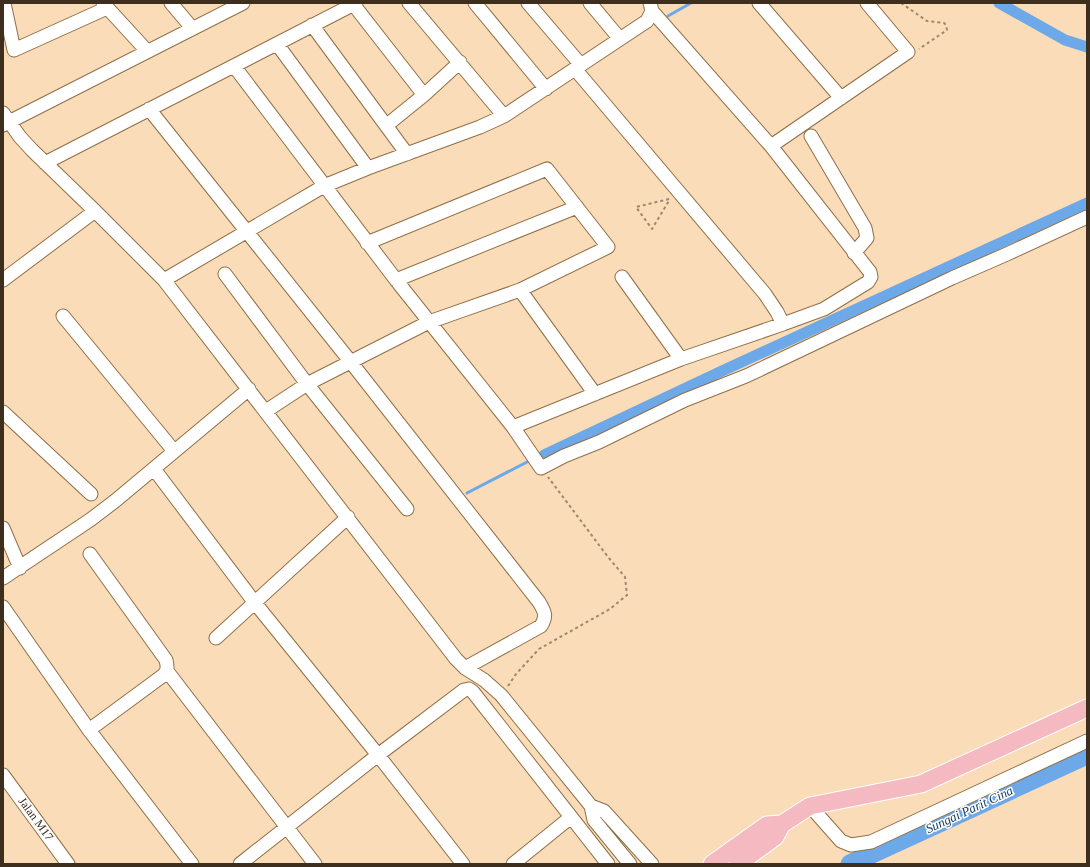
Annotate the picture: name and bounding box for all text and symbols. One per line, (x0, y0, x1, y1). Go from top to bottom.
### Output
water label: Sungai Parit Cina (923, 782, 1016, 836)
street label: Jalan M17 (16, 795, 56, 843)

